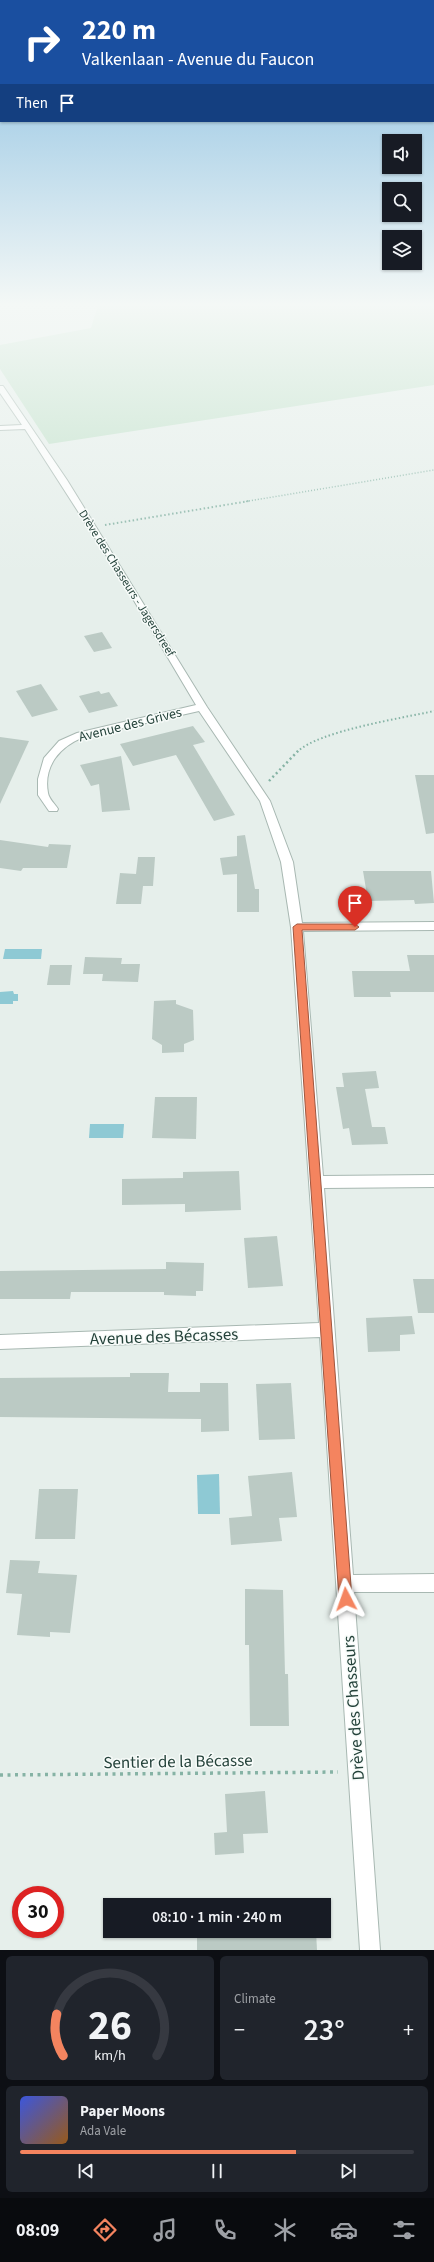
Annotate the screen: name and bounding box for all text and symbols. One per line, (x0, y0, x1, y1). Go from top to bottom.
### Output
text: 220 m (82, 10, 156, 50)
icon: right (16, 16, 68, 68)
text: Valkenlaan - Avenue du Faucon (82, 47, 314, 72)
icon: arrive (56, 92, 78, 114)
text: Then (16, 93, 48, 114)
map controls (382, 134, 422, 270)
button: sound (382, 134, 422, 174)
button: search (382, 182, 422, 222)
button: layers (382, 230, 422, 270)
street label: Drève des Chasseurs - Jagersdreef (74, 507, 179, 660)
street label: Avenue des Grives (77, 702, 184, 747)
pin (338, 886, 372, 927)
icon: arrive (344, 892, 366, 914)
street label: Avenue des Bécasses (89, 1322, 239, 1352)
position arrow (325, 1578, 367, 1620)
street label: Drève des Chasseurs (337, 1635, 371, 1781)
street label: Sentier de la Bécasse (103, 1749, 253, 1775)
speed limit sign: 30 (12, 1886, 64, 1938)
text: 08:10 · 1 min · 240 m (152, 1907, 282, 1928)
text: Climate (234, 1990, 276, 2008)
text: 26 (88, 1996, 132, 2056)
text: 23° (303, 2009, 345, 2052)
text: − (234, 2014, 245, 2046)
text: + (403, 2014, 414, 2046)
text: km/h (94, 2045, 126, 2066)
text: Paper Moons (80, 2101, 165, 2122)
text: Ada Vale (80, 2122, 126, 2140)
icon: previous (75, 2160, 97, 2182)
icon: pause (206, 2160, 228, 2182)
icon: next (337, 2160, 359, 2182)
icon: directions (91, 2216, 119, 2244)
icon: music (151, 2216, 179, 2244)
icon: phone (211, 2216, 239, 2244)
icon: climate (271, 2216, 299, 2244)
icon: car (330, 2216, 358, 2244)
icon: filters (390, 2216, 418, 2244)
text: 08:09 (16, 2218, 59, 2243)

